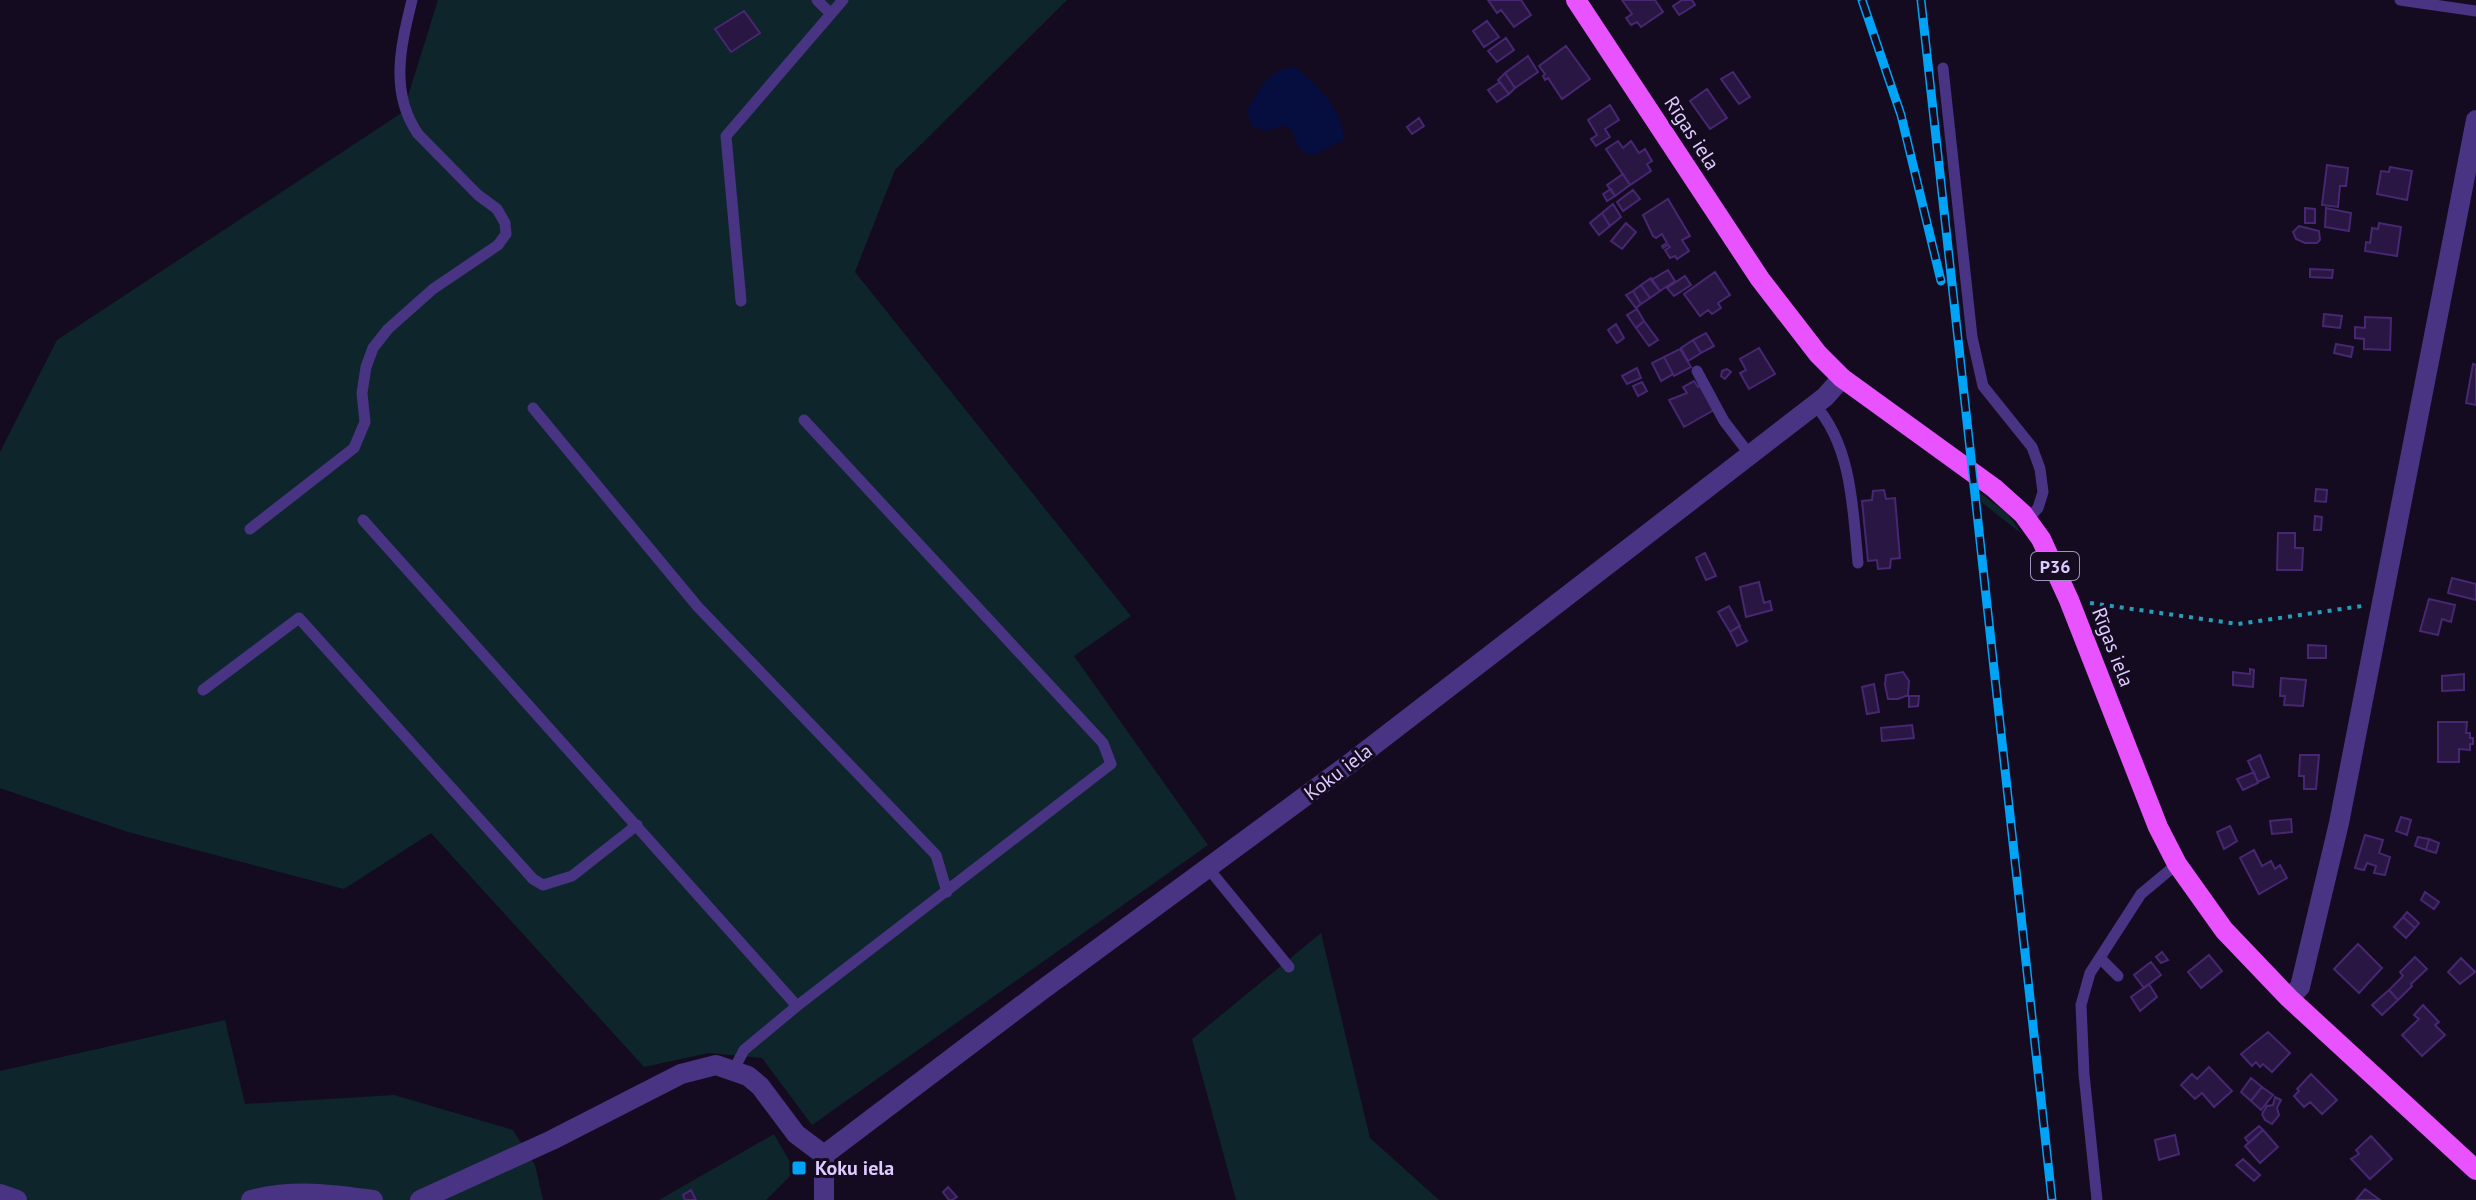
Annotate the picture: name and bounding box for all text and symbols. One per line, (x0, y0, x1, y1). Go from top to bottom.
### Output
street label: Rīgas iela (1659, 91, 1725, 175)
road number: P36 (2031, 552, 2079, 580)
street label: Rīgas iela (2086, 604, 2140, 690)
street label: Koku iela (1299, 738, 1377, 806)
place label: Koku iela (815, 1155, 894, 1181)
marker: Koku iela (790, 1159, 808, 1177)

